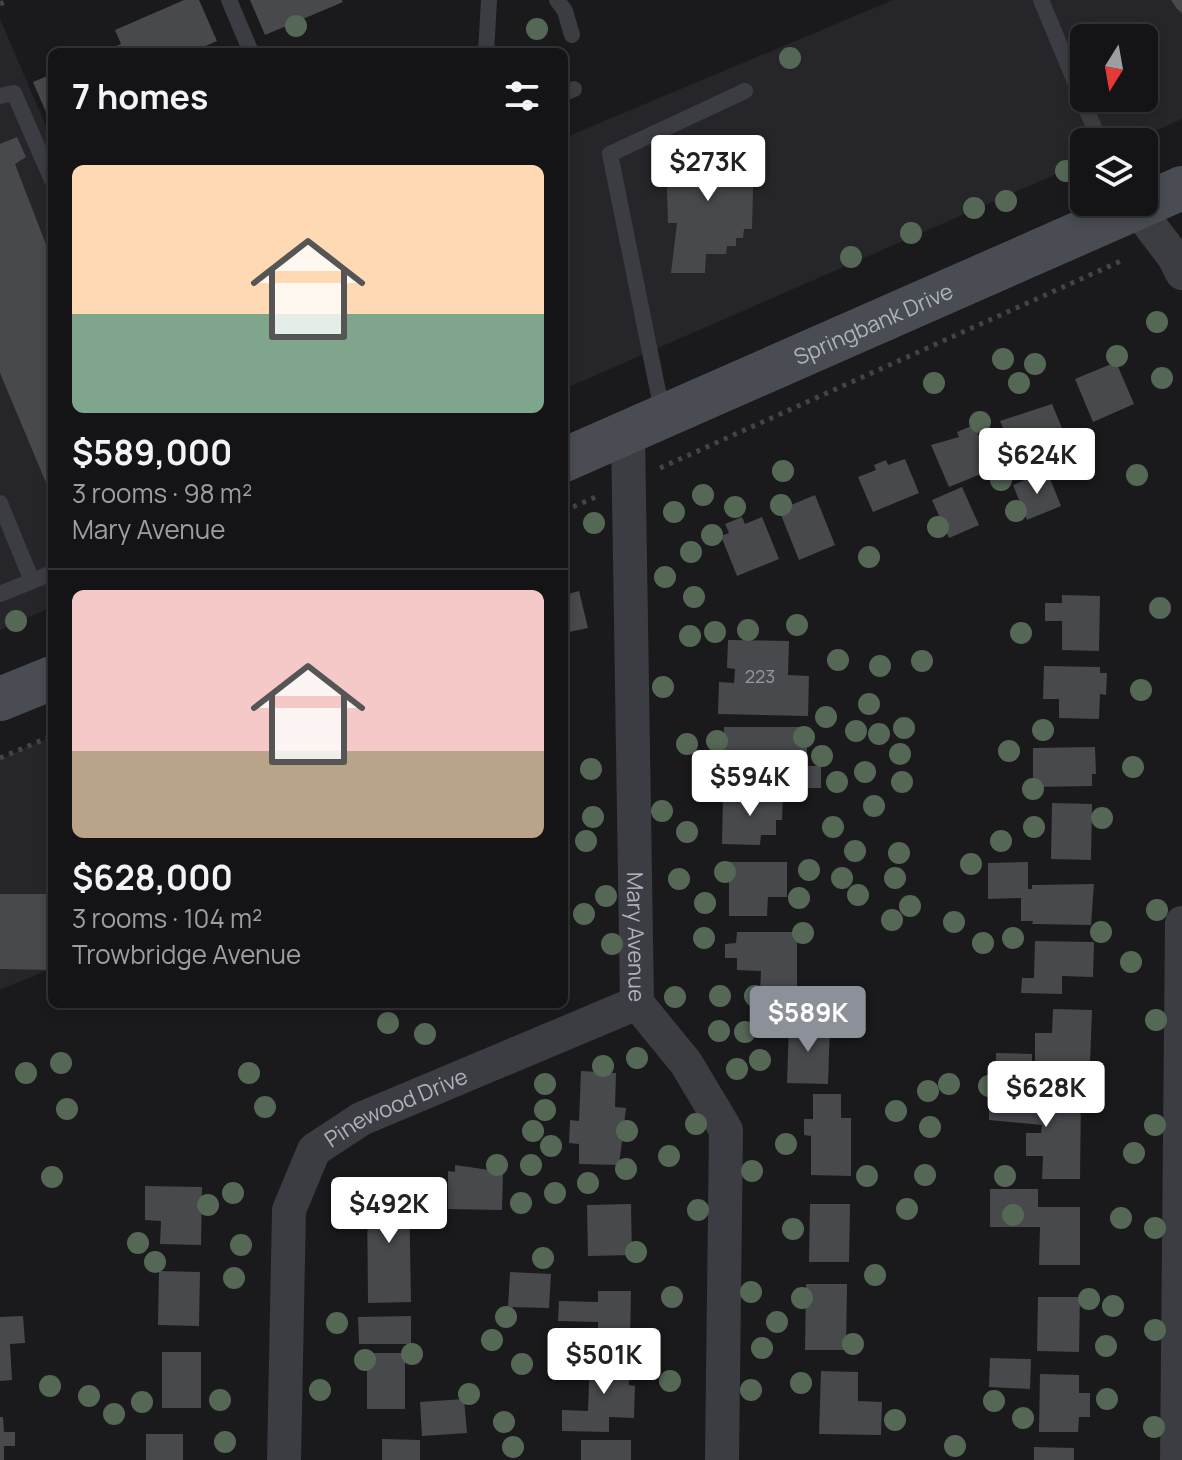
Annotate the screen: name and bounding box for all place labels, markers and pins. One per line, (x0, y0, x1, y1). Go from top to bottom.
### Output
pin: $273K (652, 135, 764, 203)
pin: $624K (981, 428, 1093, 496)
pin: $594K (694, 750, 806, 818)
pin: $589K (752, 986, 864, 1054)
pin: $628K (990, 1061, 1102, 1129)
pin: $492K (333, 1177, 445, 1245)
pin: $501K (548, 1328, 660, 1396)

